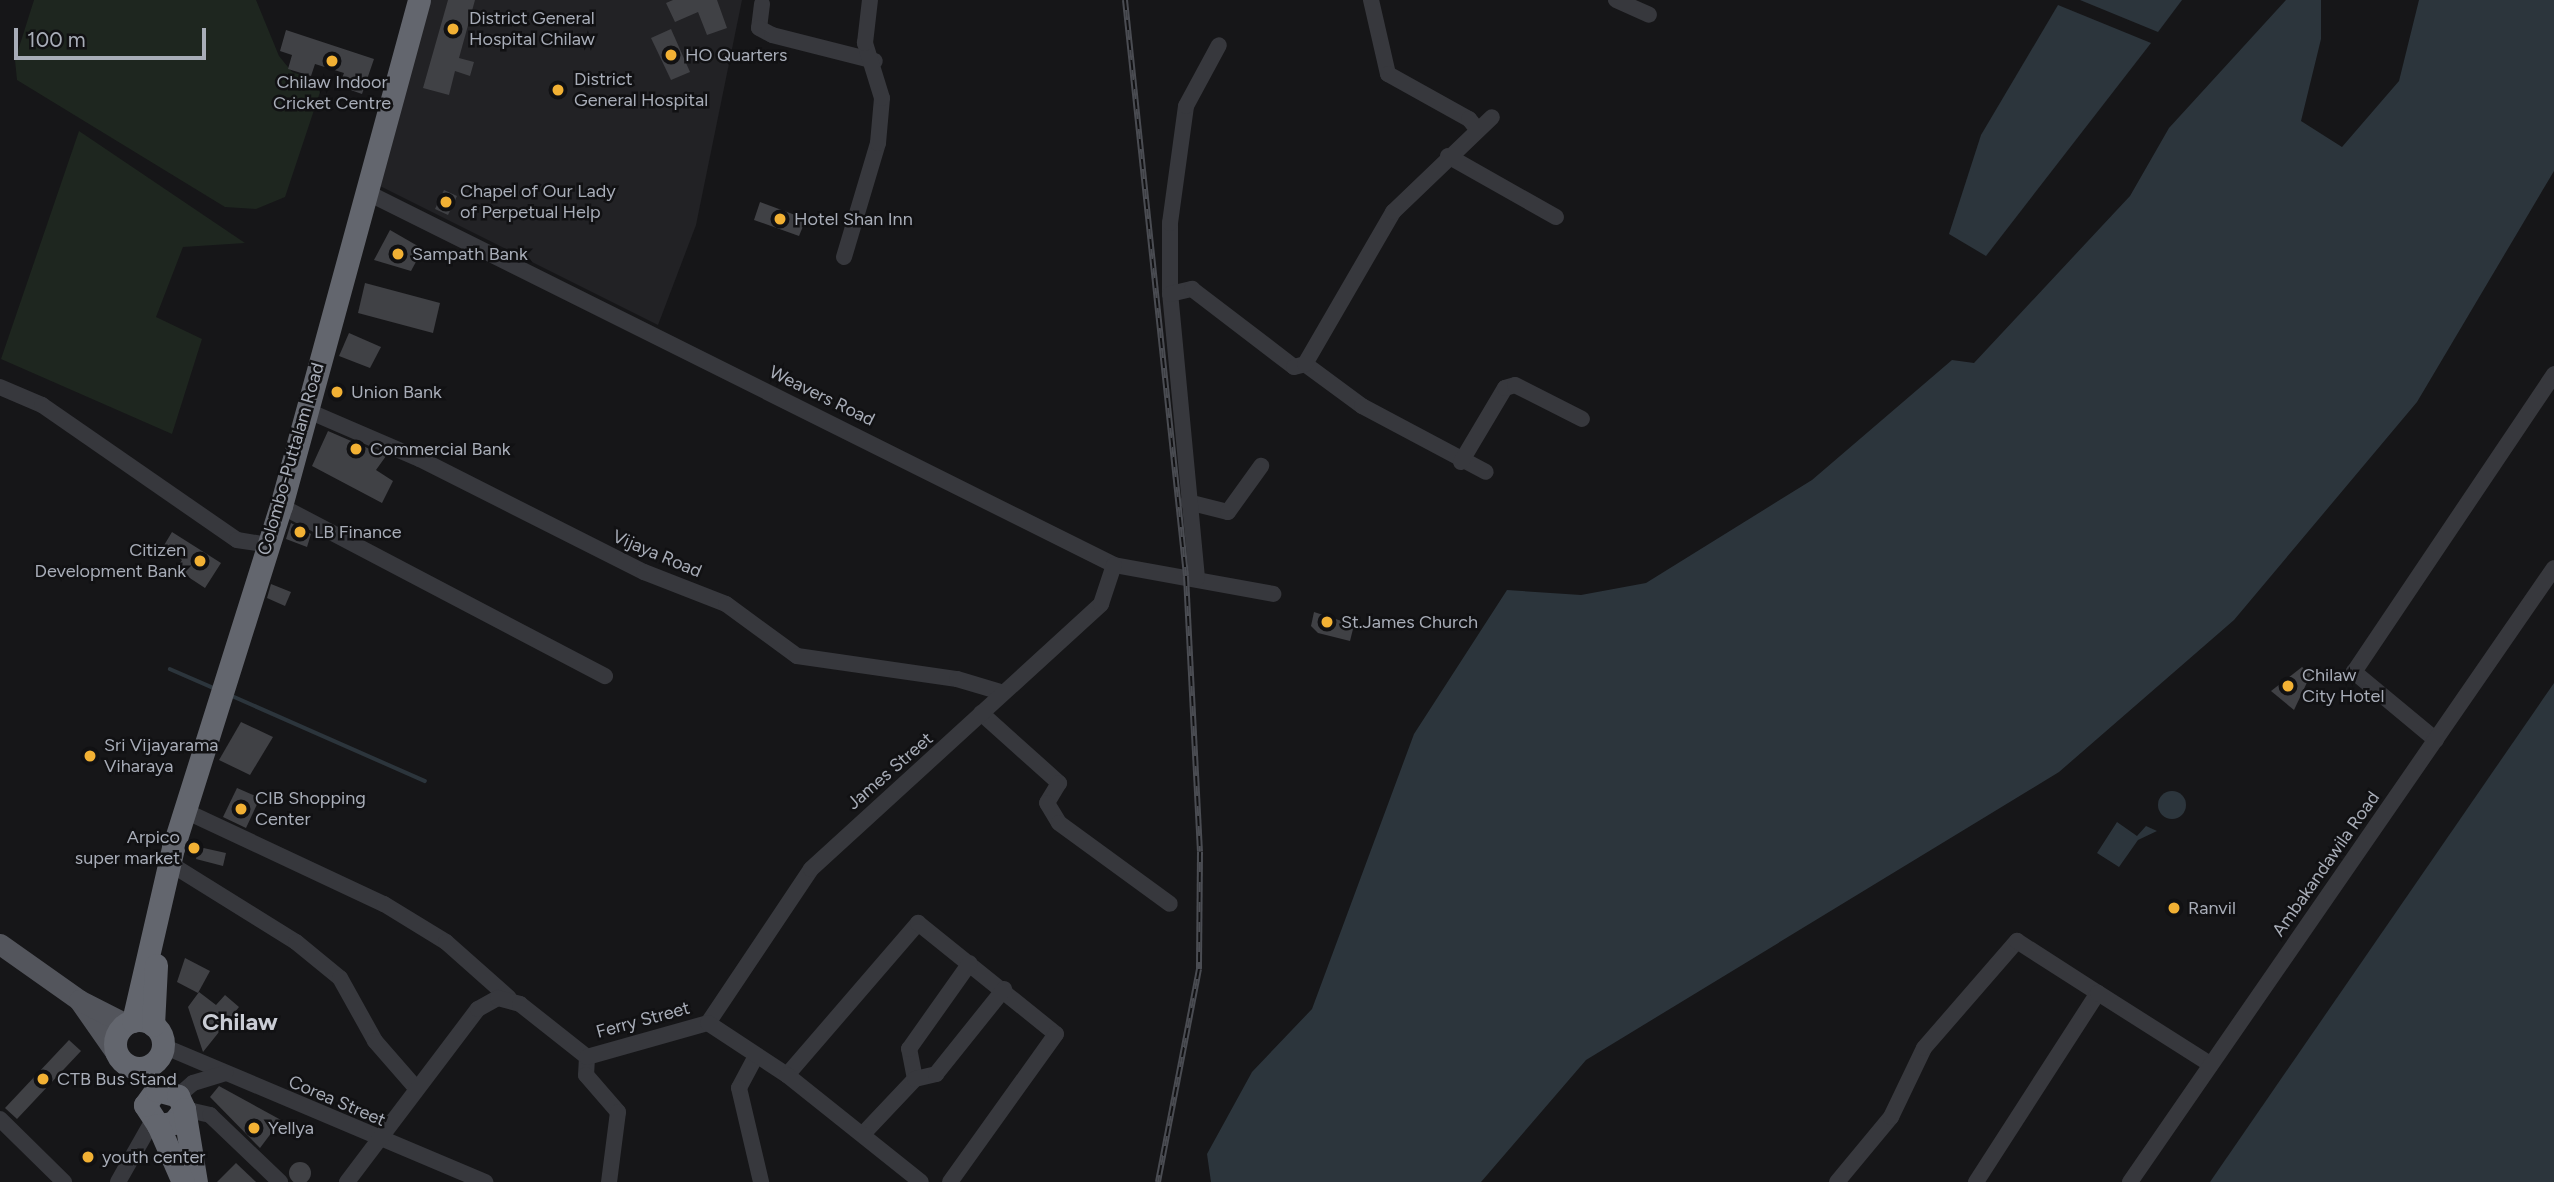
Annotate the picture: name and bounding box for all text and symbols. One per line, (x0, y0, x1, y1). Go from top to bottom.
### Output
place label: District General Hospital Chilaw (469, 8, 595, 50)
scale bar (18, 14, 210, 58)
marker: District General Hospital Chilaw (443, 19, 463, 39)
text: 100 m (27, 27, 86, 52)
place label: HO Quarters (685, 44, 787, 66)
marker: HO Quarters (663, 47, 679, 63)
marker: Chilaw Indoor Cricket Centre (324, 53, 340, 69)
place label: District General Hospital (574, 69, 708, 112)
place label: Chilaw Indoor Cricket Centre (273, 72, 391, 114)
marker: District General Hospital (548, 80, 568, 100)
place label: Chapel of Our Lady of Perpetual Help (460, 181, 616, 224)
marker: Chapel of Our Lady of Perpetual Help (438, 194, 454, 210)
place label: Hotel Shan Inn (794, 208, 913, 230)
marker: Hotel Shan Inn (772, 211, 788, 227)
place label: Sampath Bank (412, 243, 528, 265)
marker: Sampath Bank (390, 246, 406, 262)
street label: Colombo-Puttalam Road (253, 360, 329, 558)
street label: Weavers Road (766, 361, 878, 431)
place label: Union Bank (351, 381, 442, 403)
marker: Union Bank (329, 384, 345, 400)
place label: Commercial Bank (370, 438, 510, 460)
marker: Commercial Bank (348, 441, 364, 457)
place label: LB Finance (314, 521, 402, 543)
marker: LB Finance (292, 524, 308, 540)
street label: Vijaya Road (609, 526, 705, 582)
place label: Citizen Development Bank (35, 540, 186, 582)
marker: Citizen Development Bank (192, 553, 208, 569)
place label: St.James Church (1341, 611, 1478, 633)
marker: St.James Church (1319, 614, 1335, 630)
place label: Chilaw City Hotel (2302, 665, 2384, 708)
marker: Chilaw City Hotel (2280, 678, 2296, 694)
street label: James Street (843, 728, 937, 814)
place label: Sri Vijayarama Viharaya (104, 735, 218, 778)
marker: Sri Vijayarama Viharaya (82, 748, 98, 764)
street label: Ambakandawila Road (2268, 787, 2384, 941)
place label: CIB Shopping Center (255, 788, 366, 830)
marker: CIB Shopping Center (233, 801, 249, 817)
place label: Arpico super market (75, 827, 180, 870)
marker: Arpico super market (186, 840, 202, 856)
place label: Ranvil (2188, 897, 2236, 919)
marker: Ranvil (2166, 900, 2182, 916)
street label: Ferry Street (594, 997, 692, 1043)
district label: Chilaw (202, 1008, 278, 1036)
place label: CTB Bus Stand (57, 1068, 177, 1090)
marker: CTB Bus Stand (35, 1071, 51, 1087)
street label: Corea Street (285, 1071, 389, 1131)
place label: Yellya (268, 1117, 314, 1139)
marker: Yellya (246, 1120, 262, 1136)
place label: youth center (102, 1146, 205, 1168)
marker: youth center (80, 1149, 96, 1165)

